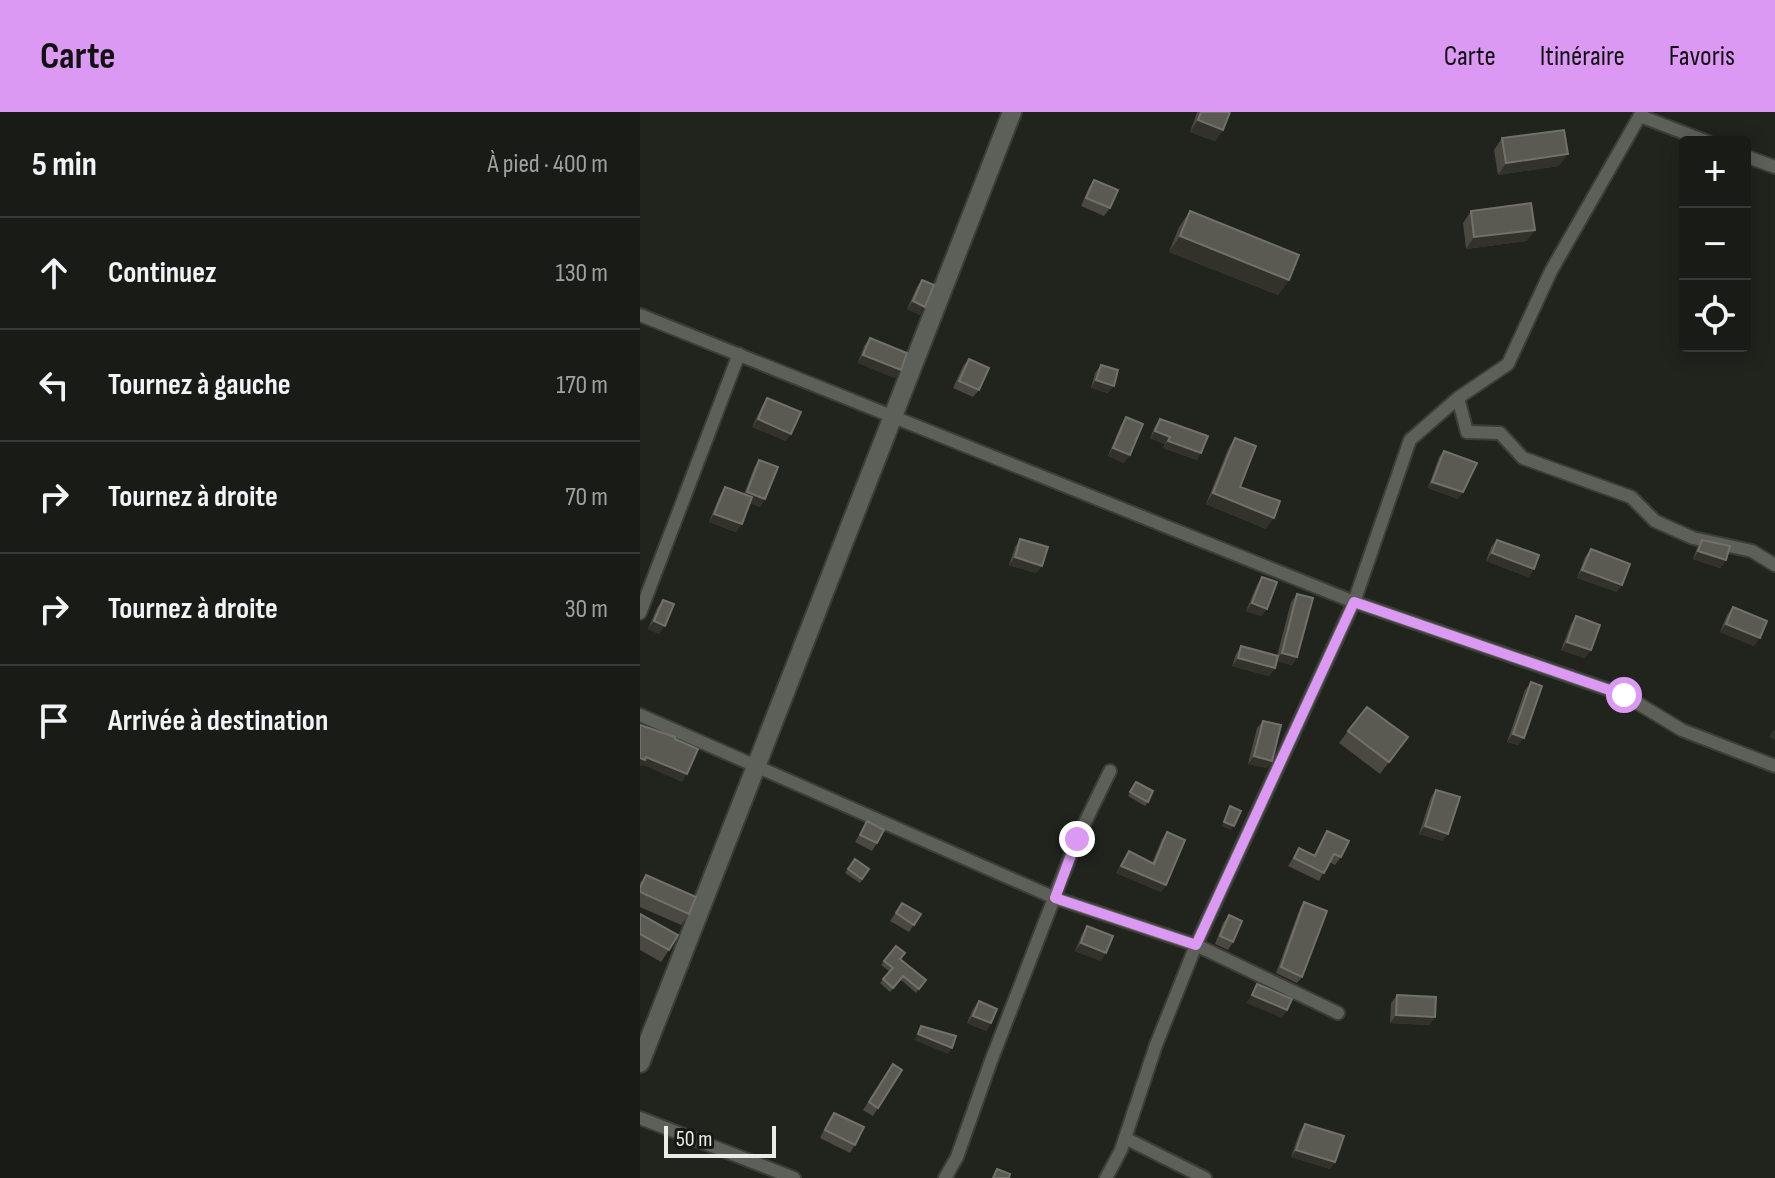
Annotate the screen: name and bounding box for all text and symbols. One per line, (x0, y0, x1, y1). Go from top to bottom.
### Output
text: Carte (40, 34, 116, 79)
text: Carte (1444, 40, 1496, 73)
text: Itinéraire (1540, 40, 1625, 73)
text: Favoris (1669, 40, 1735, 73)
map controls (1679, 136, 1751, 352)
button: + (1679, 136, 1751, 208)
text: 5 min (32, 144, 97, 185)
text: À pied · 400 m (488, 149, 608, 180)
button: − (1679, 208, 1751, 280)
icon: ahead (32, 251, 76, 295)
text: Continuez (108, 255, 217, 291)
text: 130 m (556, 258, 608, 289)
button: locate (1679, 280, 1751, 352)
icon: left (32, 363, 76, 407)
text: Tournez à gauche (108, 367, 291, 403)
text: 170 m (556, 370, 608, 401)
icon: right (32, 475, 76, 519)
text: Tournez à droite (108, 479, 278, 515)
text: 70 m (565, 482, 608, 513)
icon: right (32, 587, 76, 631)
text: Tournez à droite (108, 591, 278, 627)
text: 30 m (565, 594, 608, 625)
route start (1606, 677, 1642, 713)
icon: arrive (32, 699, 76, 743)
text: Arrivée à destination (108, 703, 328, 739)
route end (1059, 821, 1095, 857)
scale bar (664, 1122, 776, 1158)
text: 50 m (676, 1126, 712, 1153)

